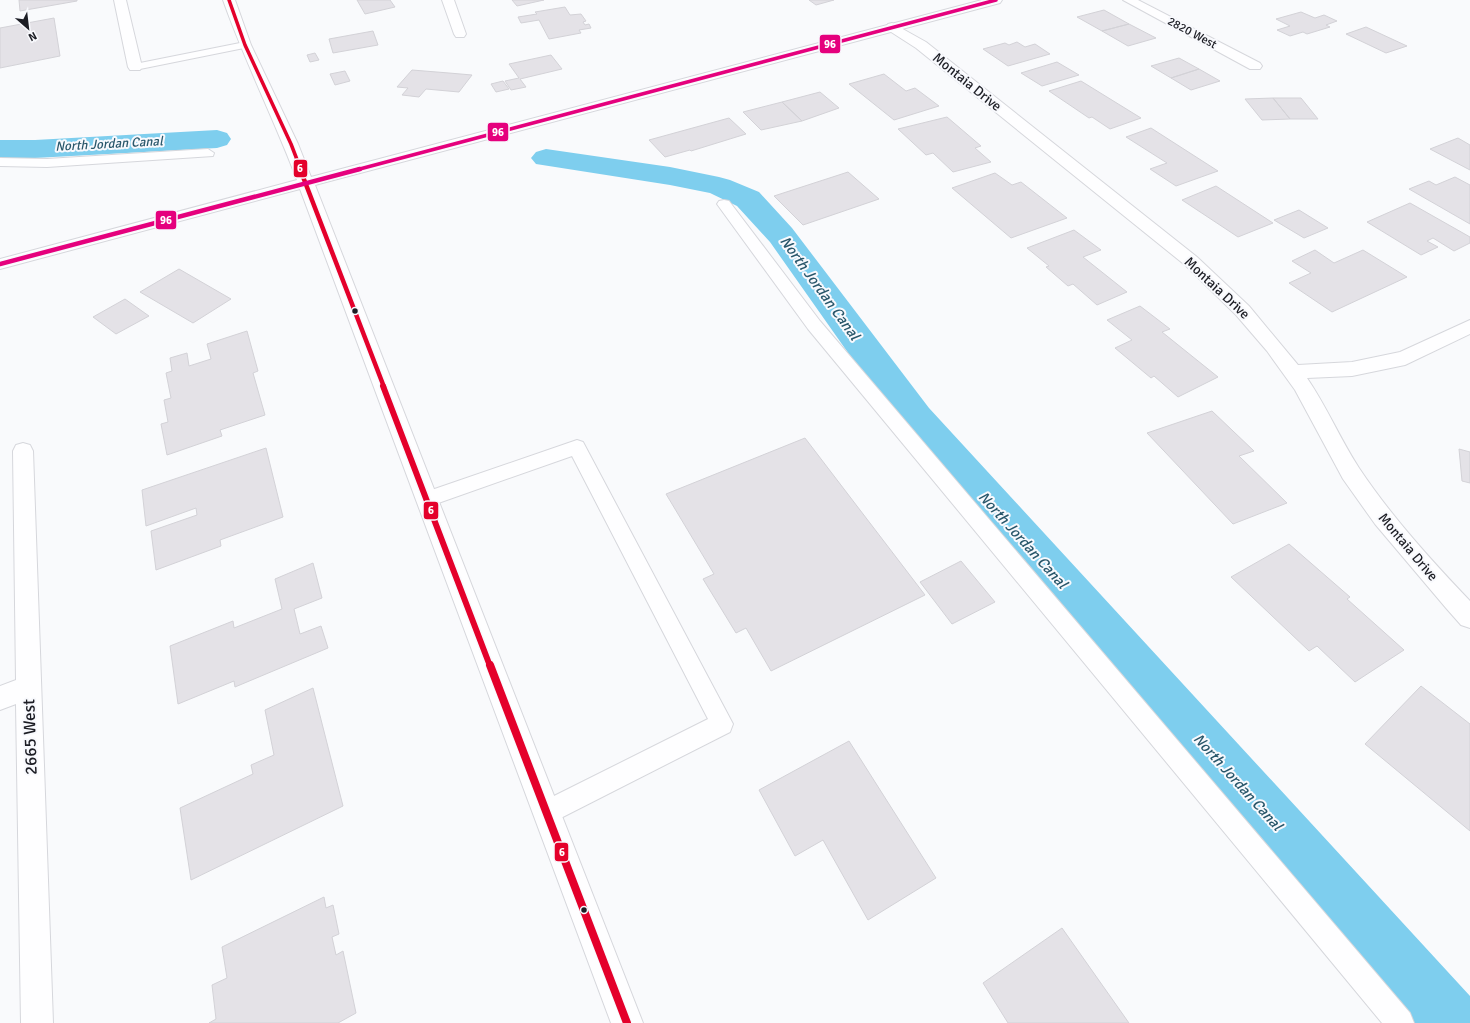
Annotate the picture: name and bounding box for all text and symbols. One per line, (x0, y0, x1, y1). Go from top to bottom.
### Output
north arrow (8, 8, 48, 48)
street label: 2820 West (1165, 14, 1219, 52)
text: N (26, 29, 39, 44)
line badge: 96 (819, 34, 841, 54)
text: 96 (824, 38, 836, 51)
street label: Montaia Drive (929, 49, 1005, 115)
line badge: 96 (487, 122, 509, 142)
text: 96 (492, 126, 504, 139)
water label: North Jordan Canal (55, 133, 164, 155)
line badge: 6 (293, 159, 308, 178)
text: 6 (297, 162, 303, 175)
line badge: 96 (155, 210, 177, 230)
text: 96 (160, 214, 172, 227)
water label: North Jordan Canal (776, 232, 865, 345)
street label: Montaia Drive (1181, 253, 1253, 323)
unlabelled marker (350, 306, 360, 316)
water label: North Jordan Canal (975, 488, 1072, 593)
line badge: 6 (423, 501, 439, 520)
text: 6 (428, 504, 434, 517)
street label: Montaia Drive (1375, 510, 1441, 584)
street label: 2665 West (18, 699, 42, 775)
water label: North Jordan Canal (1190, 730, 1287, 835)
line badge: 6 (554, 842, 569, 862)
text: 6 (559, 846, 565, 859)
unlabelled marker (579, 905, 589, 915)

